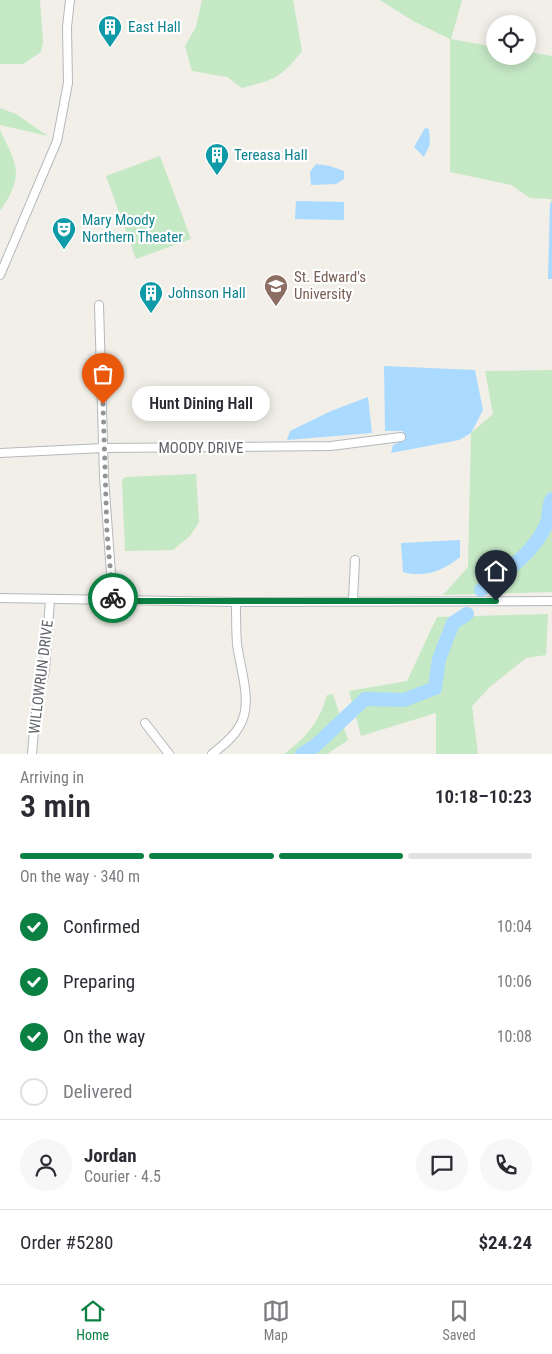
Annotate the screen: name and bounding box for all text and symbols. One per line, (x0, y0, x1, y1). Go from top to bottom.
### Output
building icon: East Hall (97, 14, 123, 48)
map controls (486, 15, 536, 65)
button: locate (486, 15, 536, 65)
place label: East Hall (128, 18, 181, 36)
building icon: Tereasa Hall (204, 142, 230, 176)
place label: Tereasa Hall (234, 146, 308, 164)
place label: Mary Moody Northern Theater (82, 211, 183, 246)
theatre icon: Mary Moody Northern Theater (51, 216, 77, 250)
place label: St. Edward's University (294, 268, 366, 303)
school or university icon: St. Edward's University (263, 273, 289, 307)
building icon: Johnson Hall (138, 280, 164, 314)
place label: Johnson Hall (168, 284, 246, 302)
pin (82, 353, 124, 404)
icon: bag (89, 360, 117, 388)
callout: Hunt Dining Hall (133, 386, 270, 422)
text: Hunt Dining Hall (149, 394, 253, 413)
street label: MOODY DRIVE (158, 439, 244, 457)
pin (475, 550, 517, 601)
icon: home (482, 557, 510, 585)
courier (88, 573, 138, 623)
icon: bike (99, 584, 127, 612)
street label: WILLOWRUN DRIVE (25, 619, 57, 735)
text: Arriving in (20, 768, 84, 787)
text: 10:18–10:23 (435, 785, 532, 808)
text: 3 min (20, 787, 91, 825)
text: On the way · 340 m (20, 867, 140, 886)
icon: check (20, 913, 48, 941)
text: Confirmed (63, 915, 140, 938)
text: 10:04 (497, 917, 532, 936)
icon: check (20, 968, 48, 996)
text: Preparing (63, 970, 135, 993)
text: 10:06 (497, 972, 532, 991)
icon: check (20, 1023, 48, 1051)
text: On the way (63, 1025, 145, 1048)
text: 10:08 (497, 1027, 532, 1046)
text: Delivered (63, 1080, 132, 1103)
button: person (20, 1139, 72, 1191)
button: chat (416, 1139, 468, 1191)
button: phone (480, 1139, 532, 1191)
text: Jordan (84, 1144, 137, 1167)
text: Courier · 4.5 (84, 1167, 161, 1186)
text: Order #5280 (20, 1231, 113, 1254)
text: $24.24 (478, 1231, 532, 1254)
tab: Home (76, 1297, 109, 1343)
tab: Map (262, 1297, 290, 1343)
tab: Saved (442, 1297, 476, 1343)

